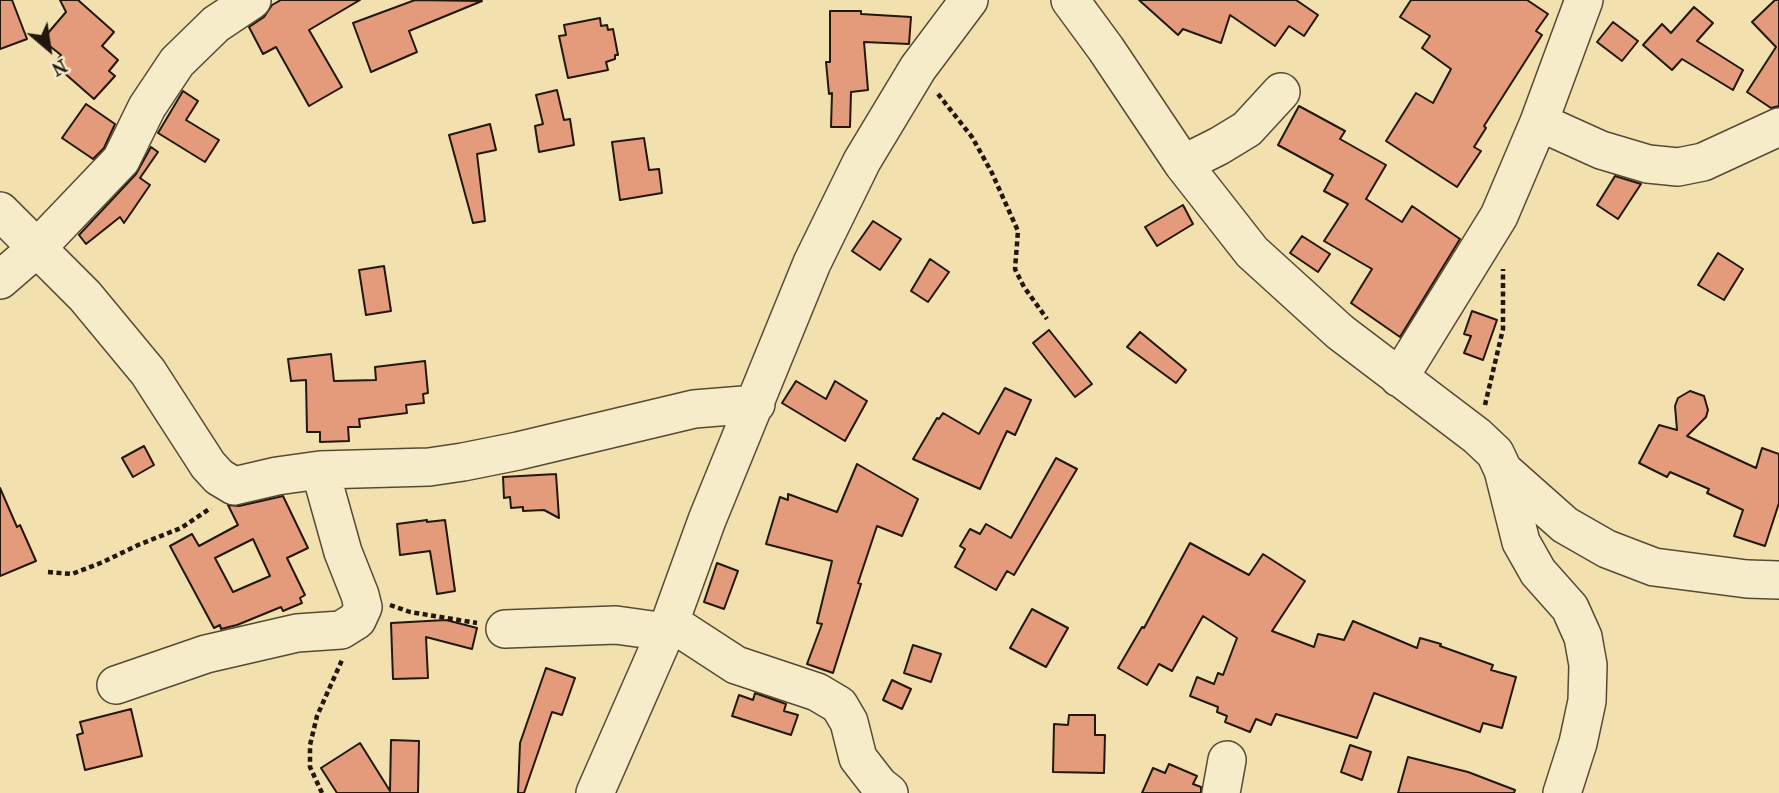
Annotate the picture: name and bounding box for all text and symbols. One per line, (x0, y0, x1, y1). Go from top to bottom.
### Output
north arrow (14, 14, 84, 84)
text: N (48, 54, 71, 80)

